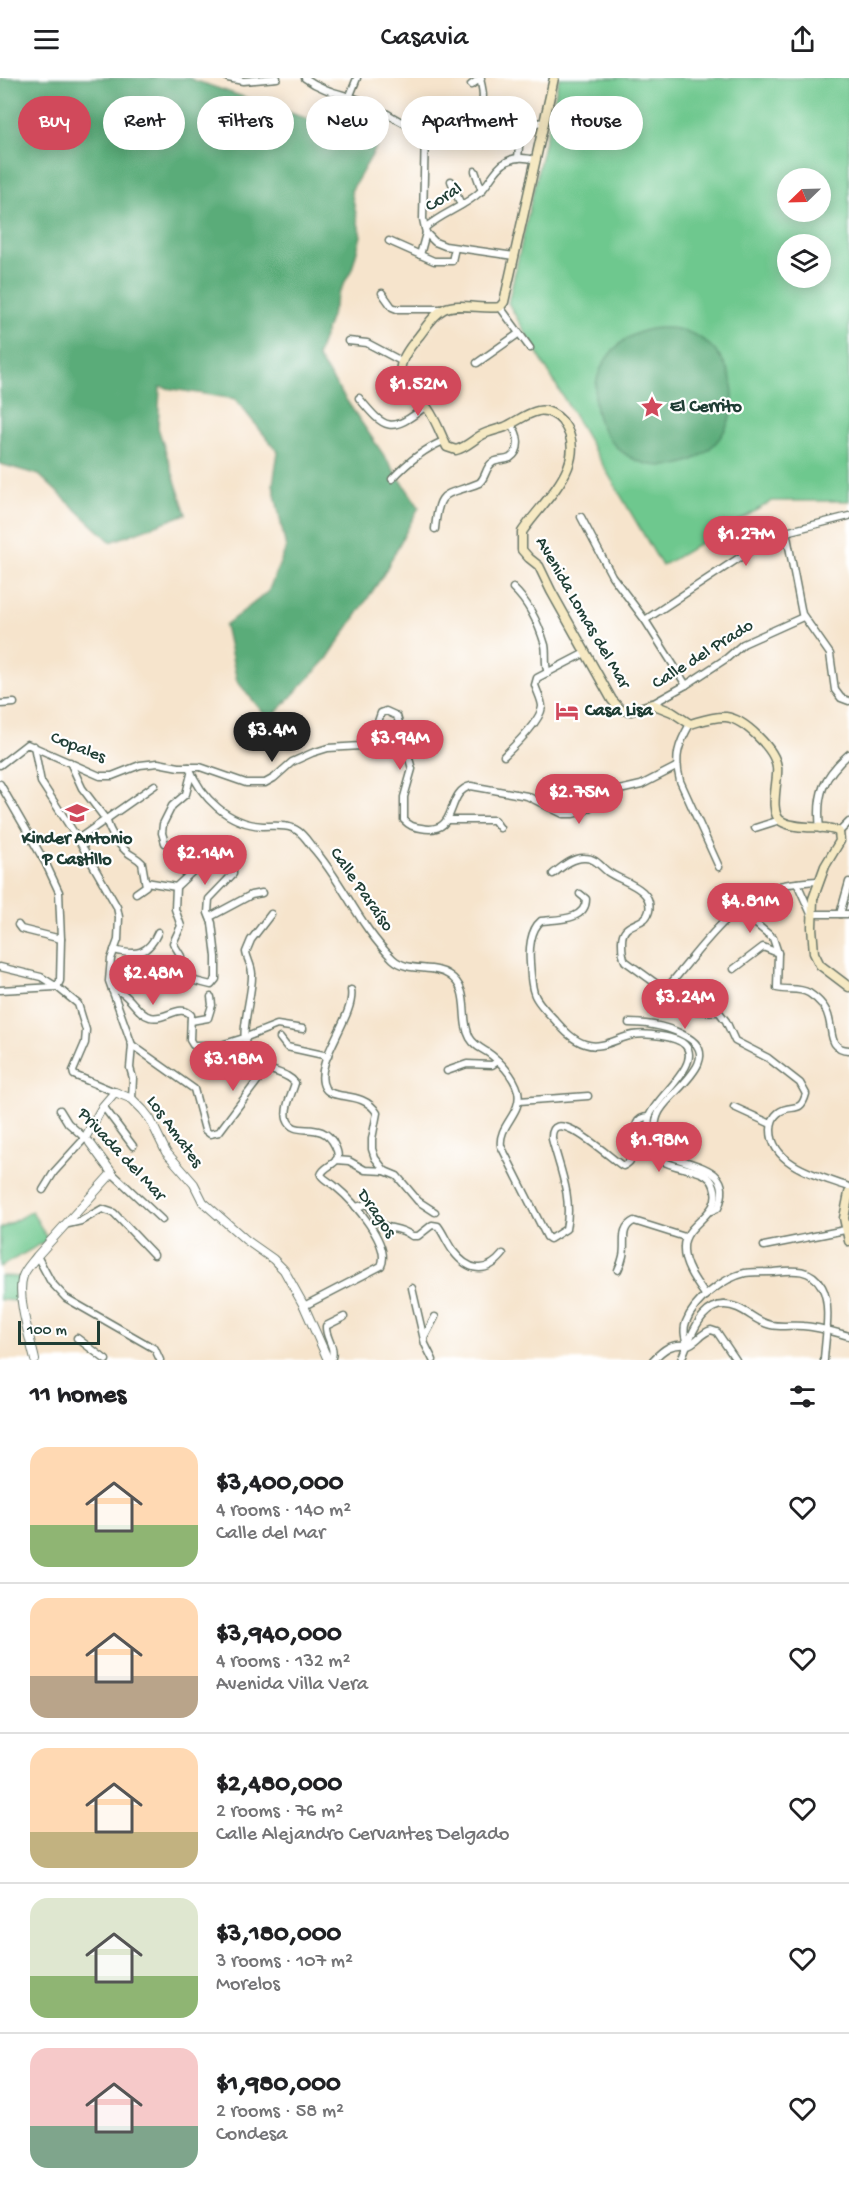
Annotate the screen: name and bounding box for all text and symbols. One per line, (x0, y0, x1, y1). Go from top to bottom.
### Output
icon: menu (30, 23, 63, 56)
text: Casavia (381, 23, 468, 55)
icon: share (786, 23, 819, 56)
chip: Buy (18, 96, 91, 150)
chip: Rent (103, 96, 185, 150)
chip: Filters (197, 96, 294, 150)
chip: New (306, 96, 389, 150)
chip: Apartment (401, 96, 537, 150)
chip: House (549, 96, 643, 150)
north arrow (777, 168, 831, 222)
map controls (777, 168, 831, 288)
street label: Coral (422, 179, 466, 217)
button: layers (777, 234, 831, 288)
pin: $1.52M (369, 366, 467, 417)
text: $1.52M (389, 374, 447, 397)
place icon: El Cerrito (639, 394, 665, 420)
place label: El Cerrito (670, 397, 742, 418)
pin: $1.27M (697, 516, 795, 567)
text: $1.27M (717, 524, 775, 547)
street label: Avenida Lomas del Mar (530, 533, 635, 694)
street label: Calle del Prado (648, 615, 758, 695)
hotel icon: Casa Lisa (554, 698, 580, 724)
place label: Casa Lisa (584, 701, 654, 722)
pin: $3.4M (230, 712, 314, 763)
text: $3.4M (248, 720, 296, 743)
pin: $3.94M (351, 720, 449, 771)
street label: Copales (47, 727, 110, 769)
text: $3.94M (370, 728, 430, 751)
pin: $2.75M (530, 774, 628, 825)
text: $2.75M (549, 782, 609, 805)
school or university icon: Kinder Antonio P Castillo (64, 800, 90, 826)
place label: Kinder Antonio P Castillo (21, 829, 133, 871)
pin: $2.14M (156, 835, 254, 886)
text: $2.14M (177, 843, 233, 866)
street label: Calle Paraíso (324, 844, 398, 936)
pin: $4.81M (701, 883, 799, 934)
text: $4.81M (721, 891, 779, 914)
pin: $2.48M (104, 955, 202, 1006)
text: $2.48M (123, 963, 183, 986)
pin: $3.24M (636, 979, 734, 1030)
text: $3.24M (656, 987, 714, 1010)
pin: $3.18M (184, 1041, 282, 1092)
text: $3.18M (204, 1049, 262, 1072)
street label: Los Amates (141, 1092, 208, 1173)
street label: Privada del Mar (72, 1103, 171, 1207)
pin: $1.98M (610, 1122, 708, 1173)
text: $1.98M (630, 1130, 688, 1153)
street label: Dragos (351, 1185, 401, 1243)
scale bar (18, 1318, 100, 1346)
text: 100 m (27, 1322, 67, 1341)
icon: filters (786, 1380, 819, 1413)
text: 11 homes (30, 1381, 126, 1412)
text: $3,400,000 (216, 1469, 344, 1500)
icon: home (78, 1471, 150, 1543)
icon: heart (786, 1491, 819, 1524)
text: 4 rooms · 140 m² (216, 1500, 351, 1523)
text: Calle del Mar (216, 1523, 325, 1546)
text: $3,940,000 (216, 1620, 342, 1651)
icon: home (78, 1622, 150, 1694)
icon: heart (786, 1642, 819, 1675)
text: 4 rooms · 132 m² (216, 1651, 350, 1674)
text: Avenida Villa Vera (216, 1674, 368, 1697)
text: $2,480,000 (216, 1770, 342, 1801)
icon: home (78, 1772, 150, 1844)
icon: heart (786, 1792, 819, 1825)
text: 2 rooms · 76 m² (216, 1801, 343, 1824)
text: Calle Alejandro Cervantes Delgado (216, 1824, 509, 1847)
text: $3,180,000 (216, 1920, 341, 1951)
icon: home (78, 1922, 150, 1994)
icon: heart (786, 1942, 819, 1975)
text: 3 rooms · 107 m² (216, 1951, 353, 1974)
text: Morelos (216, 1974, 280, 1997)
text: $1,980,000 (216, 2070, 341, 2101)
icon: home (78, 2072, 150, 2144)
icon: heart (786, 2092, 819, 2125)
text: 2 rooms · 58 m² (216, 2101, 344, 2124)
text: Condesa (216, 2124, 287, 2147)

